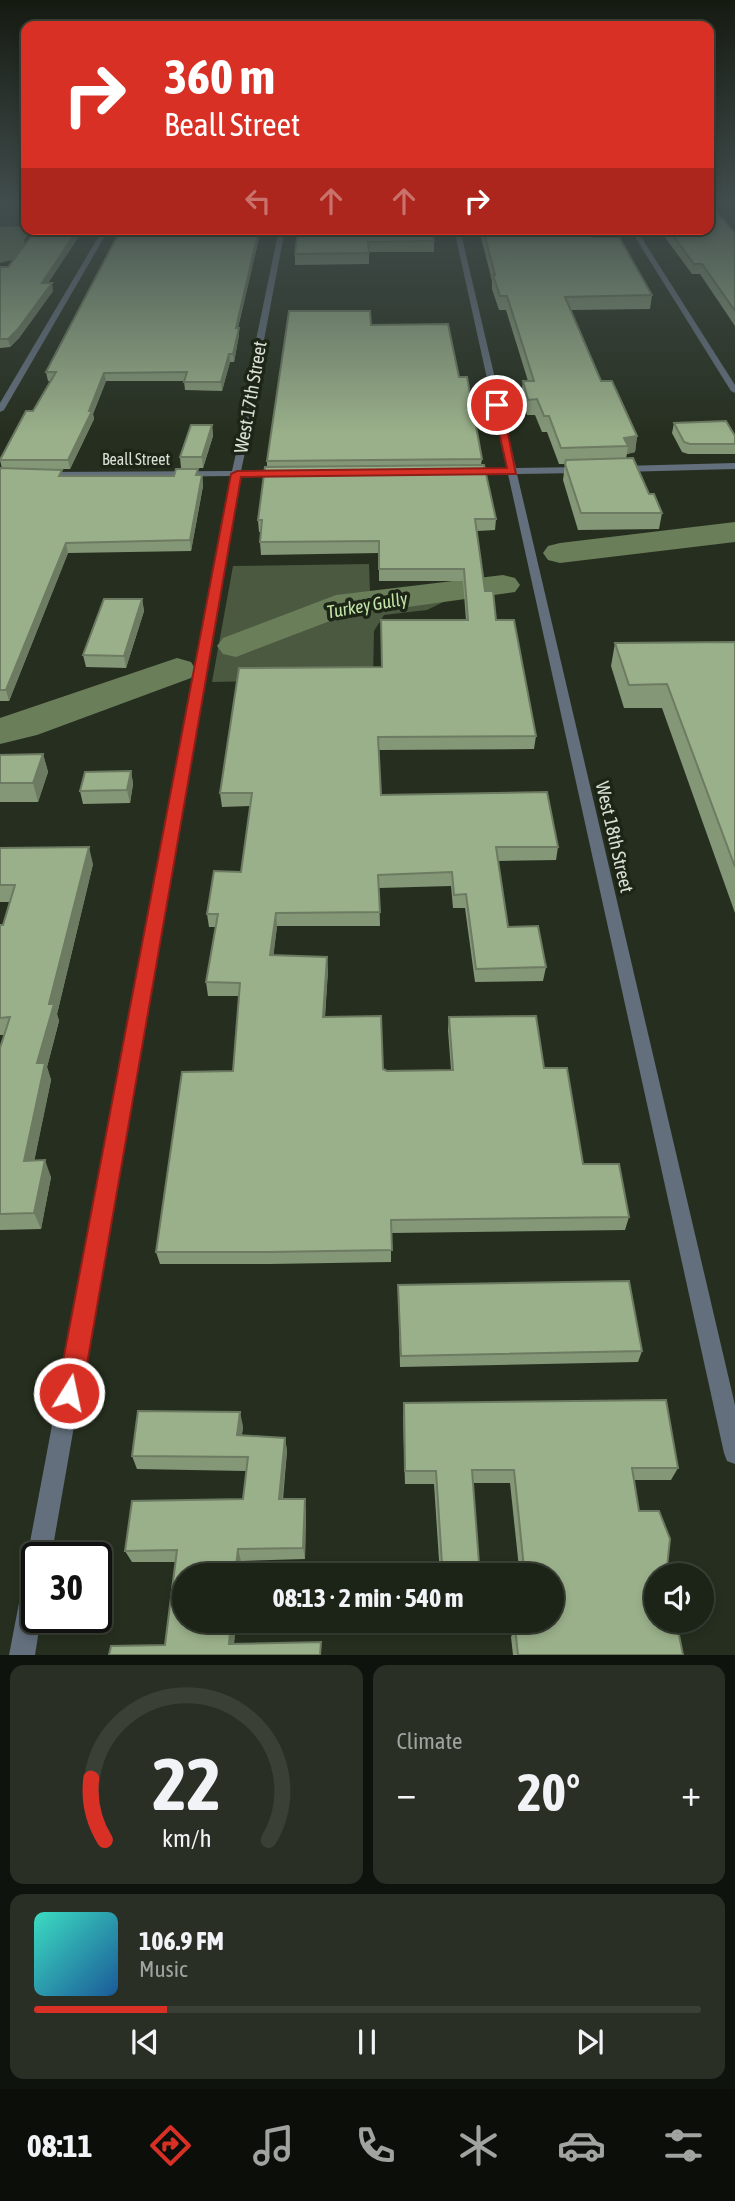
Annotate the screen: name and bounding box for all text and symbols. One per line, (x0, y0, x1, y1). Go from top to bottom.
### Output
text: 360 m (164, 48, 275, 104)
icon: right (49, 49, 140, 140)
text: Beall Street (164, 106, 300, 143)
icon: left (239, 182, 277, 220)
icon: ahead (312, 182, 350, 220)
icon: ahead (385, 182, 423, 220)
icon: right (458, 182, 496, 220)
street label: West 17th Street (229, 339, 271, 455)
pin (467, 375, 527, 435)
icon: arrive (478, 386, 516, 424)
street label: Beall Street (102, 450, 170, 468)
water label: Turkey Gully (325, 587, 410, 622)
street label: West 18th Street (592, 779, 638, 895)
position arrow (32, 1356, 106, 1430)
speed limit sign: 30 (21, 1542, 112, 1633)
map controls (644, 1563, 714, 1633)
button: sound (644, 1563, 714, 1633)
text: 08:13 · 2 min · 540 m (273, 1583, 463, 1613)
text: Climate (397, 1728, 462, 1754)
text: 22 (152, 1743, 220, 1826)
text: 20° (517, 1762, 580, 1822)
text: − (397, 1771, 416, 1814)
text: + (681, 1771, 701, 1814)
text: km/h (161, 1824, 211, 1852)
text: 106.9 FM (139, 1926, 224, 1956)
text: Music (139, 1956, 187, 1982)
icon: previous (126, 2023, 164, 2061)
icon: pause (348, 2023, 386, 2061)
icon: next (571, 2023, 609, 2061)
icon: directions (146, 2121, 195, 2170)
icon: music (249, 2121, 298, 2170)
icon: phone (351, 2121, 400, 2170)
icon: climate (454, 2121, 503, 2170)
icon: car (557, 2121, 606, 2170)
icon: filters (659, 2121, 708, 2170)
text: 08:11 (27, 2127, 93, 2164)

